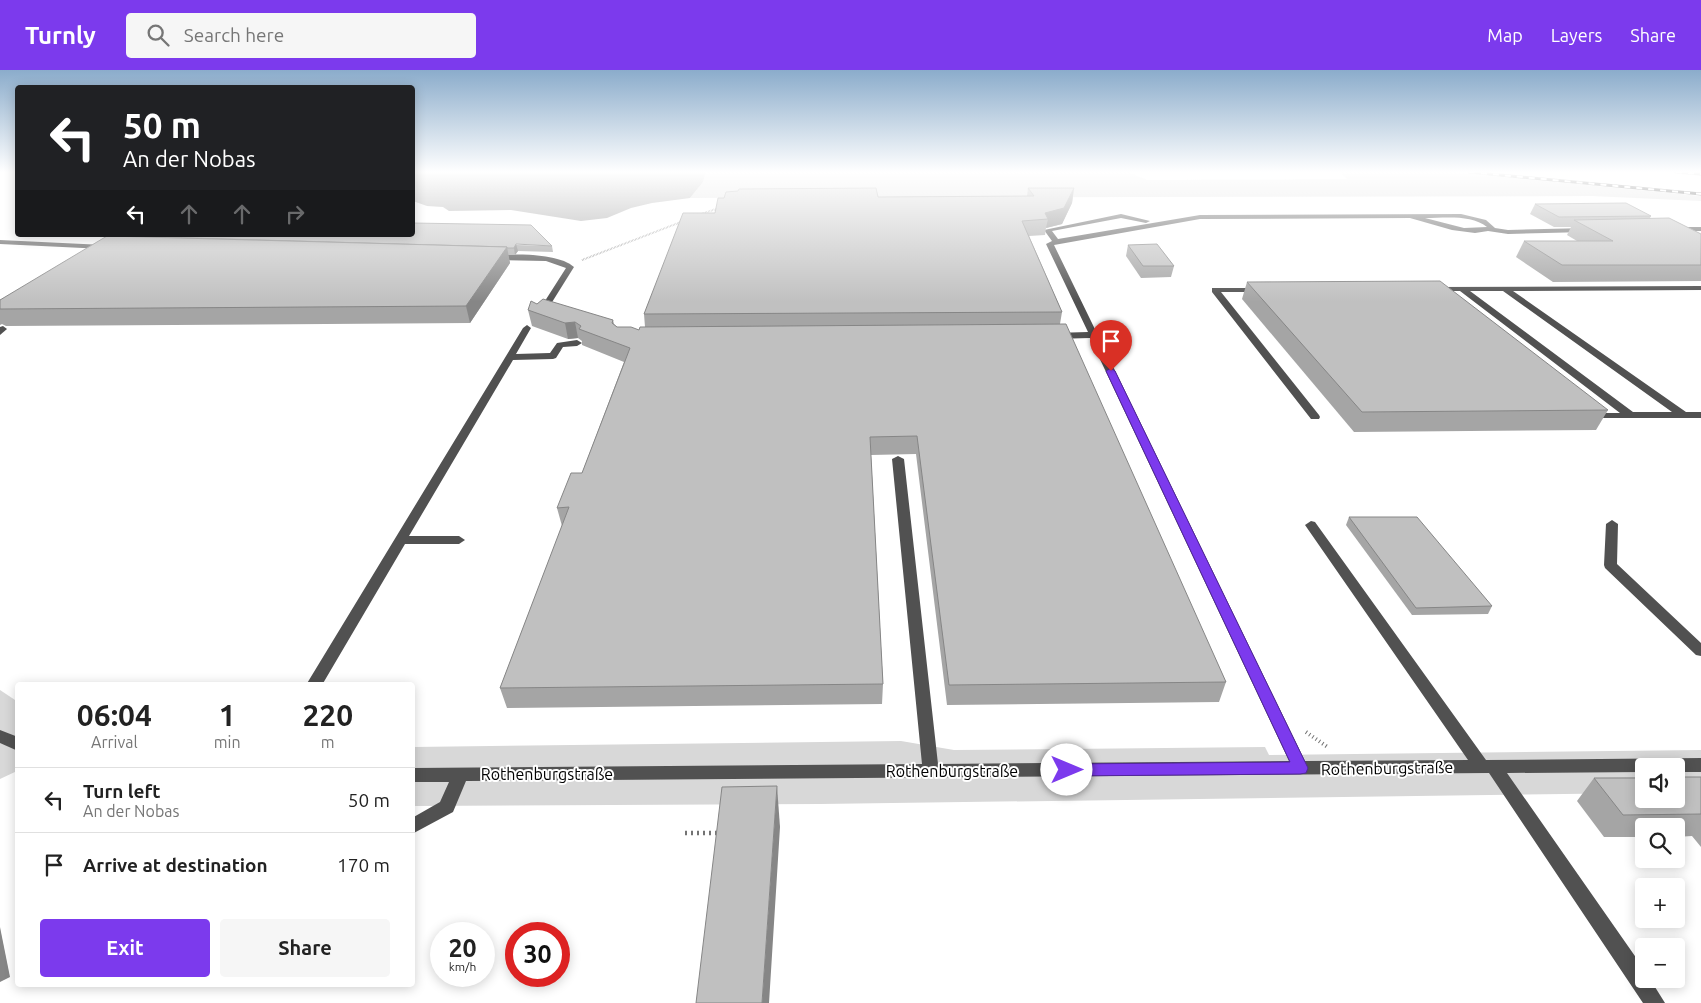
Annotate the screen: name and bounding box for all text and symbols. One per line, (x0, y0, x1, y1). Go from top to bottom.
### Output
search box (126, 13, 476, 58)
icon: search (144, 21, 172, 49)
text: Turnly (25, 22, 96, 49)
text: Search here (184, 24, 284, 46)
text: Map (1487, 25, 1523, 45)
text: Layers (1551, 25, 1602, 45)
text: Share (1630, 25, 1676, 45)
icon: left (40, 105, 105, 170)
text: 50 m (123, 105, 201, 145)
text: An der Nobas (123, 146, 256, 171)
icon: left (122, 200, 150, 228)
icon: ahead (175, 200, 203, 228)
icon: ahead (228, 200, 256, 228)
icon: right (281, 200, 309, 228)
pin (1090, 320, 1132, 371)
icon: arrive (1097, 327, 1125, 355)
text: 06:04 (77, 698, 152, 732)
text: 1 (219, 698, 236, 732)
text: 220 (302, 698, 353, 732)
text: Arrival (91, 733, 138, 751)
text: min (214, 733, 241, 751)
text: m (321, 733, 335, 751)
position arrow (1040, 743, 1092, 795)
street label: Rothenburgstraße (1321, 758, 1453, 778)
map controls (1635, 758, 1685, 988)
button: sound (1635, 758, 1685, 808)
street label: Rothenburgstraße (886, 762, 1018, 780)
street label: Rothenburgstraße (481, 765, 613, 783)
text: Turn left (83, 780, 161, 802)
icon: left (40, 786, 68, 814)
text: 50 m (348, 789, 390, 811)
text: An der Nobas (83, 802, 179, 820)
button: search (1635, 818, 1685, 868)
icon: arrive (40, 851, 68, 879)
text: Arrive at destination (83, 854, 268, 876)
text: 170 m (337, 854, 390, 876)
button: + (1635, 878, 1685, 928)
button: Exit (40, 919, 210, 977)
button: Share (220, 919, 390, 977)
speed limit sign: 30 (505, 922, 570, 987)
text: 20 (448, 934, 477, 962)
button: − (1635, 938, 1685, 988)
text: km/h (449, 960, 476, 973)

